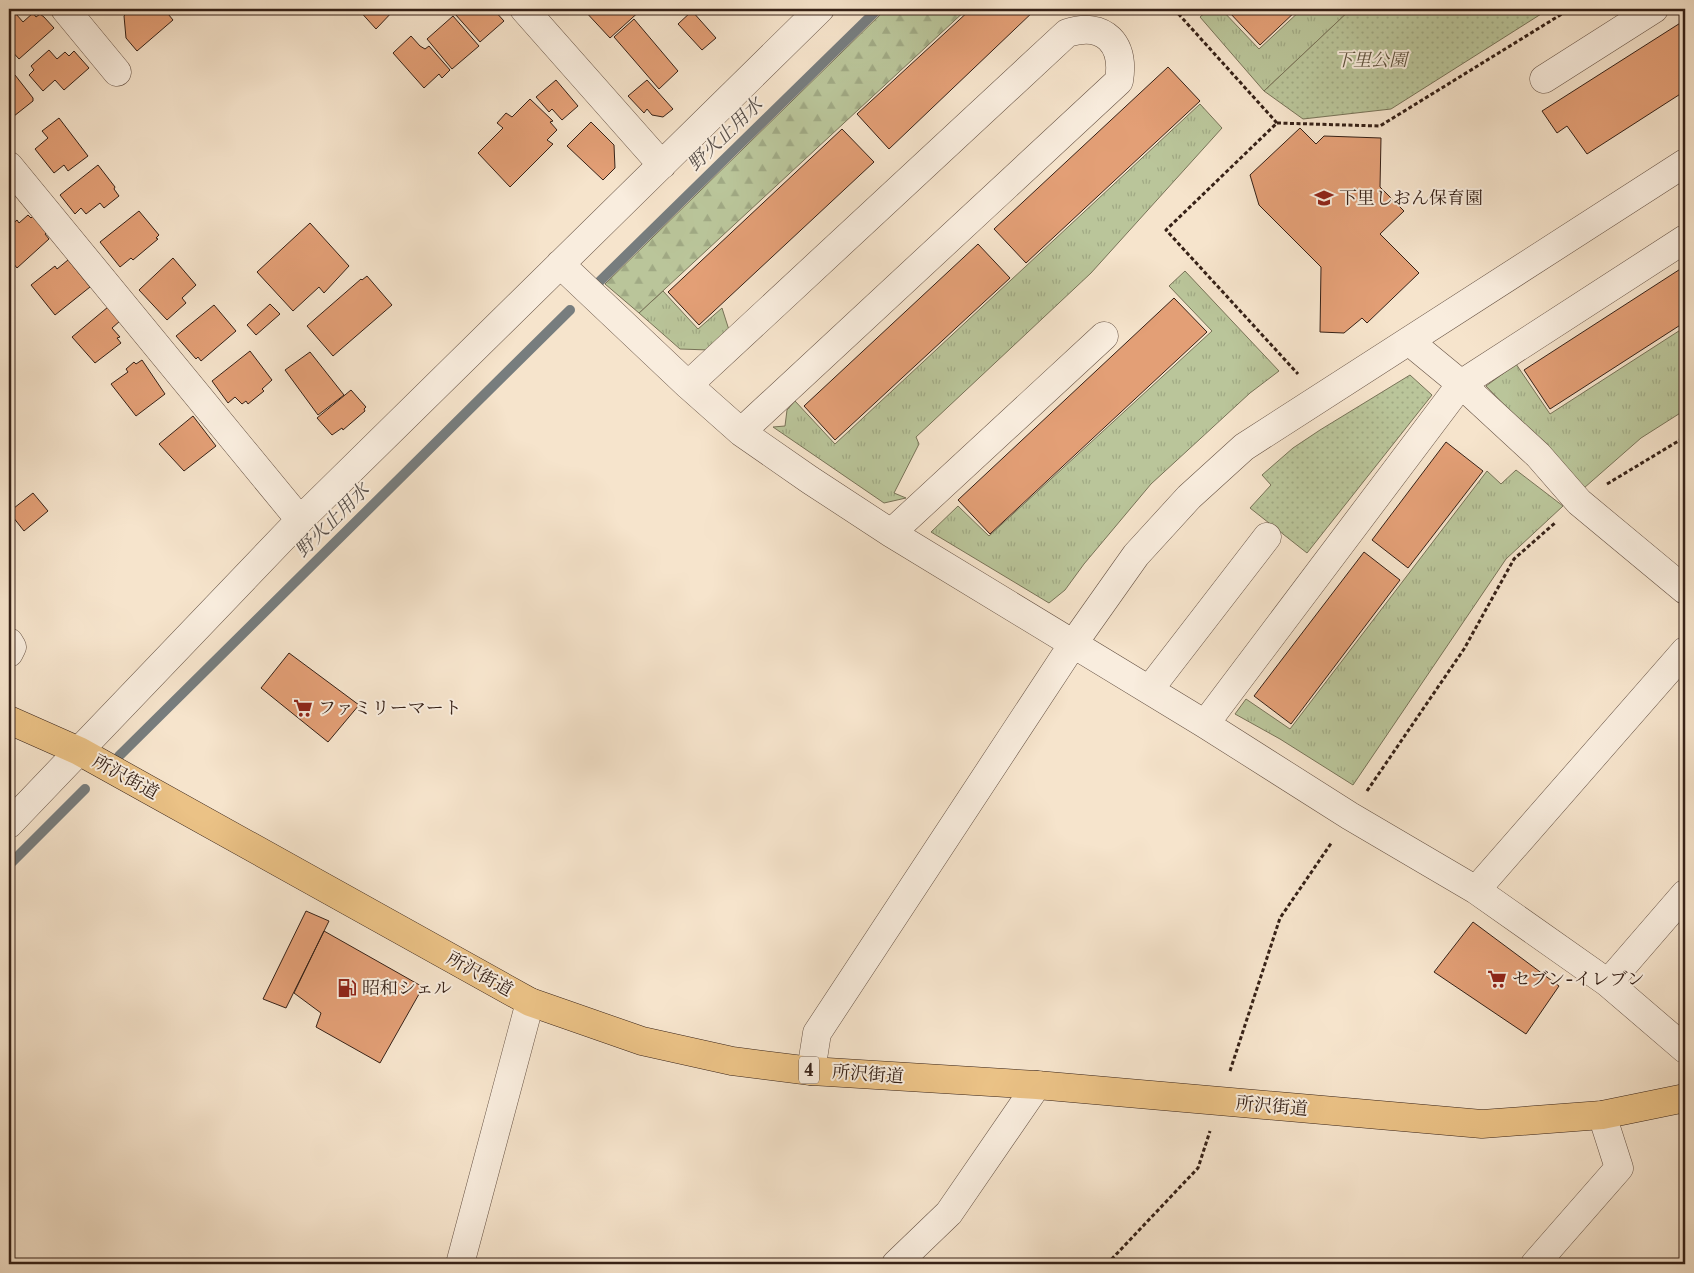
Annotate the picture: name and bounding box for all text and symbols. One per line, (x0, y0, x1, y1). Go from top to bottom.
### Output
park label: 下里公園 (1335, 49, 1410, 71)
water label: 野火止用水 (683, 91, 769, 175)
school or university icon: 下里しおん保育園 (1313, 187, 1335, 209)
place label: 下里しおん保育園 (1339, 187, 1483, 209)
water label: 野火止用水 (290, 477, 375, 562)
supermarket icon: ファミリーマート (292, 697, 314, 719)
place label: ファミリーマート (318, 697, 462, 719)
street label: 所沢街道 (89, 750, 163, 804)
street label: 所沢街道 (443, 947, 517, 1001)
supermarket icon: セブン-イレブン (1486, 968, 1508, 990)
place label: セブン-イレブン (1512, 968, 1645, 990)
fuel station icon: 昭和シェル (336, 977, 358, 999)
place label: 昭和シェル (362, 977, 452, 999)
road number: 4 (799, 1056, 819, 1084)
street label: 所沢街道 (831, 1061, 905, 1087)
street label: 所沢街道 (1235, 1092, 1309, 1120)

